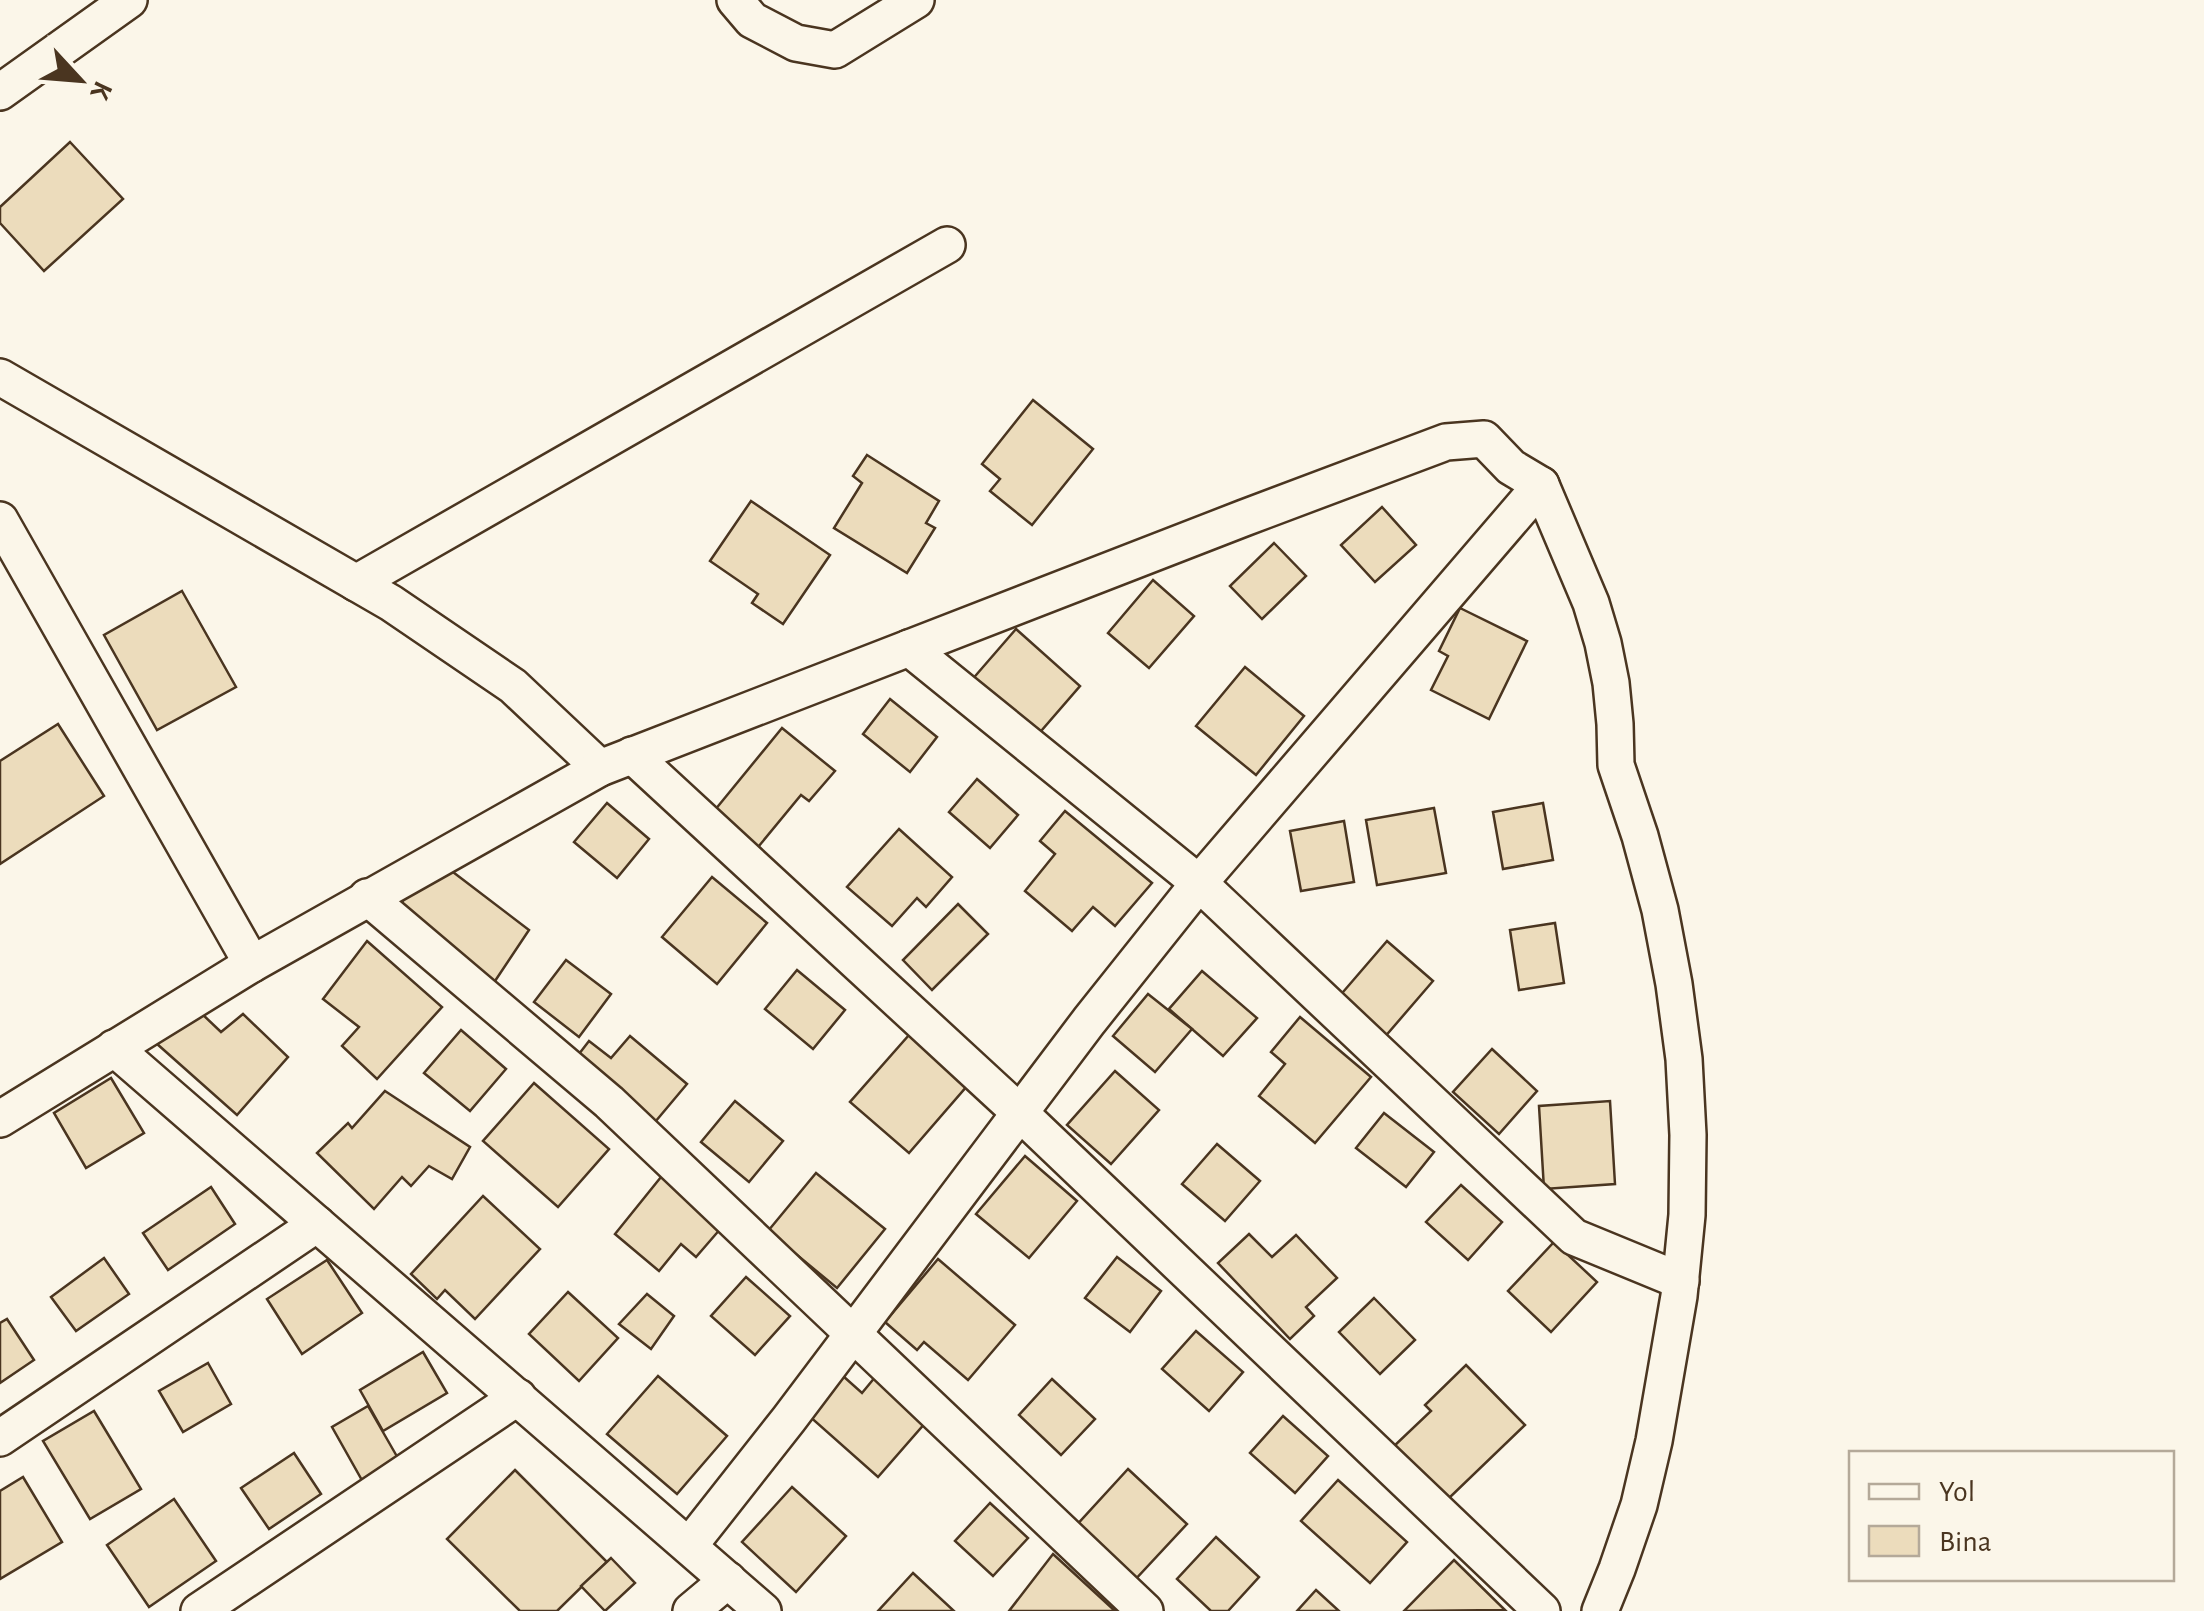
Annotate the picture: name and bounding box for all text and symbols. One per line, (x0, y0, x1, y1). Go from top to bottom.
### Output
north arrow (30, 30, 130, 130)
text: K (84, 77, 117, 104)
legend (1849, 1451, 2174, 1581)
text: Yol (1939, 1477, 1975, 1507)
text: Bina (1939, 1527, 1992, 1557)

